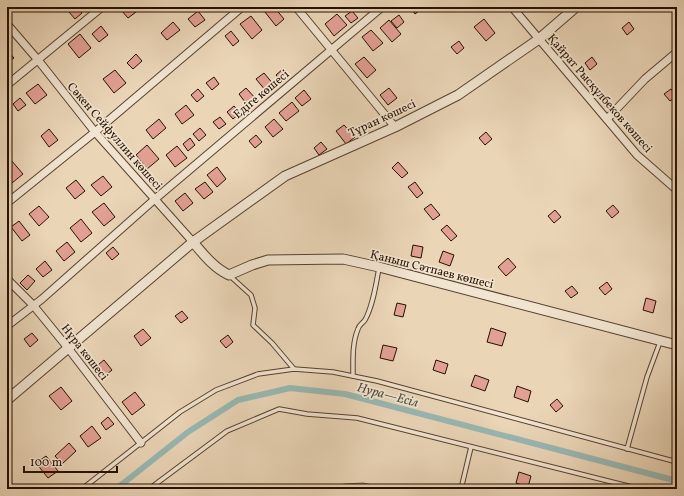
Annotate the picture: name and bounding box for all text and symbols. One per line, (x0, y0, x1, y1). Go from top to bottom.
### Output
street label: Қайрат Рысқұлбеков көшесі (543, 31, 656, 157)
street label: Едіге көшесі (230, 67, 293, 123)
street label: Сәкен Сейфуллин көшесі (63, 79, 166, 194)
street label: Тұран көшесі (346, 96, 419, 141)
street label: Қаныш Сәтпаев көшесі (368, 247, 495, 293)
street label: Нұра көшесі (57, 321, 112, 384)
water label: Нура—Есіл (355, 379, 420, 413)
scale bar (24, 448, 117, 474)
text: 100 m (30, 455, 63, 471)

